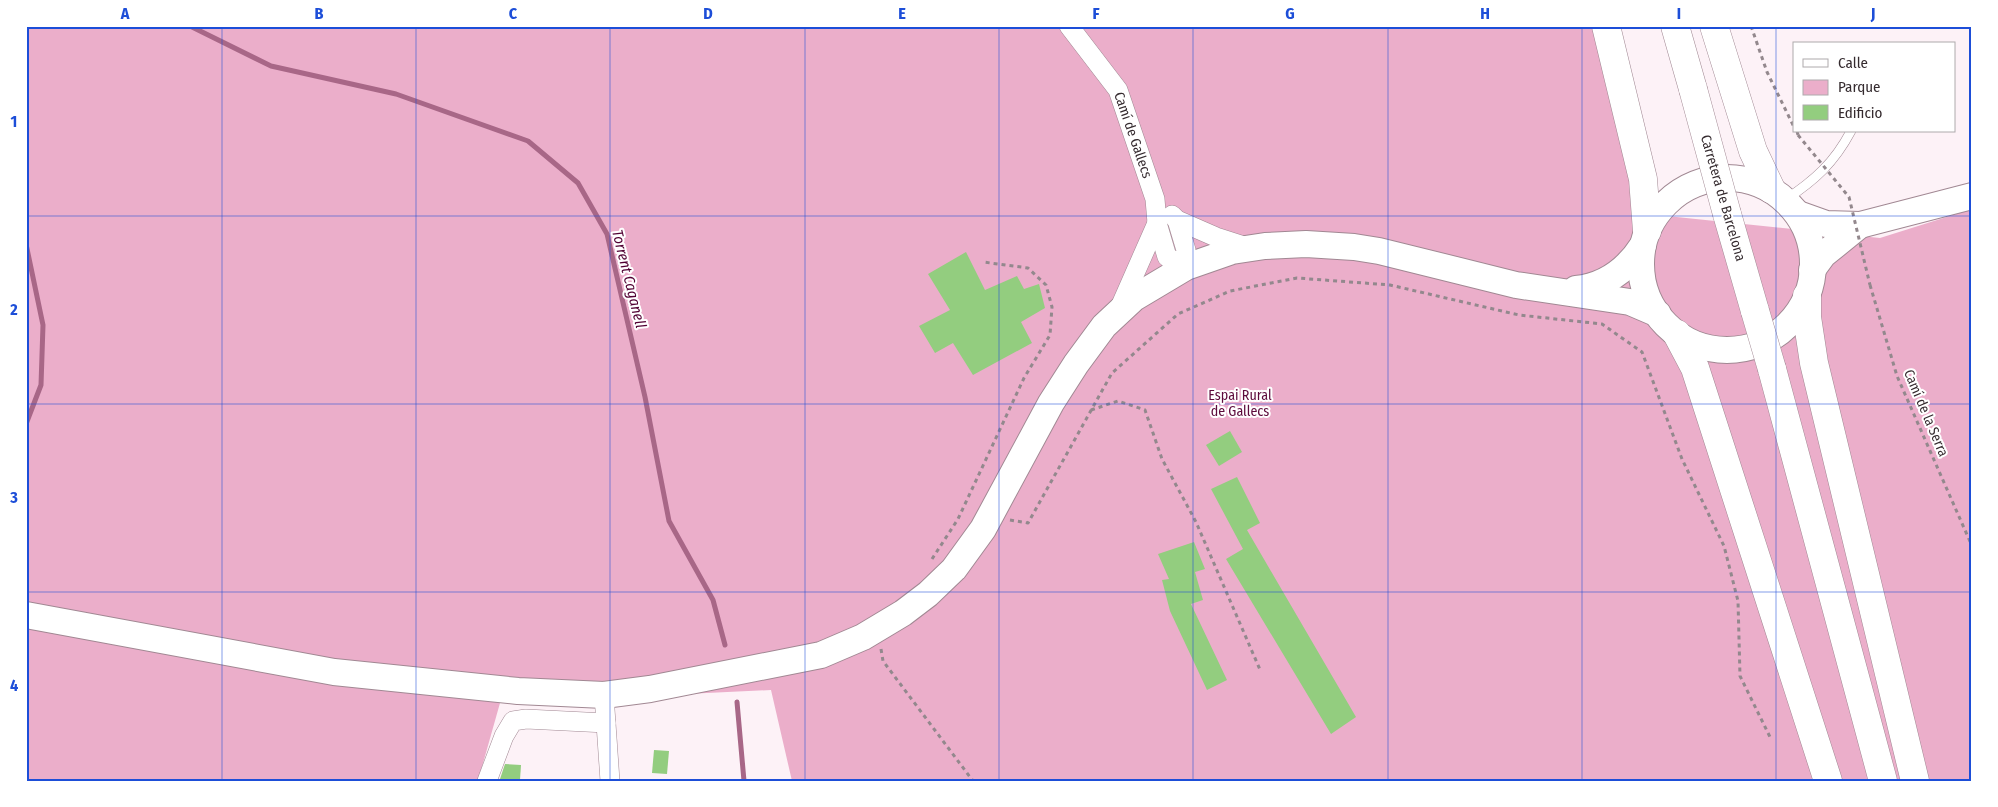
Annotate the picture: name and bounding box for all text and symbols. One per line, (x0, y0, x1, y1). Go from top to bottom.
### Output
text: A (120, 4, 130, 23)
text: B (315, 4, 324, 23)
text: C (509, 4, 518, 23)
text: D (703, 4, 713, 23)
text: E (898, 4, 906, 23)
text: F (1092, 4, 1100, 23)
text: G (1285, 4, 1295, 23)
text: H (1480, 4, 1490, 23)
text: I (1677, 4, 1681, 23)
text: J (1870, 4, 1875, 23)
legend (1793, 42, 1956, 132)
text: Calle (1838, 54, 1868, 72)
text: Parque (1838, 78, 1881, 96)
street label: Camí de Gallecs (1110, 90, 1156, 180)
text: Edificio (1838, 104, 1883, 122)
text: 1 (11, 112, 17, 131)
street label: Carretera de Barcelona (1697, 133, 1749, 263)
water label: Torrent Caganell (608, 228, 650, 330)
text: 2 (9, 300, 18, 319)
street label: Camí de la Serra (1900, 367, 1952, 459)
park label: Espai Rural de Gallecs (1208, 387, 1272, 420)
text: 3 (9, 488, 18, 507)
text: 4 (10, 676, 18, 695)

